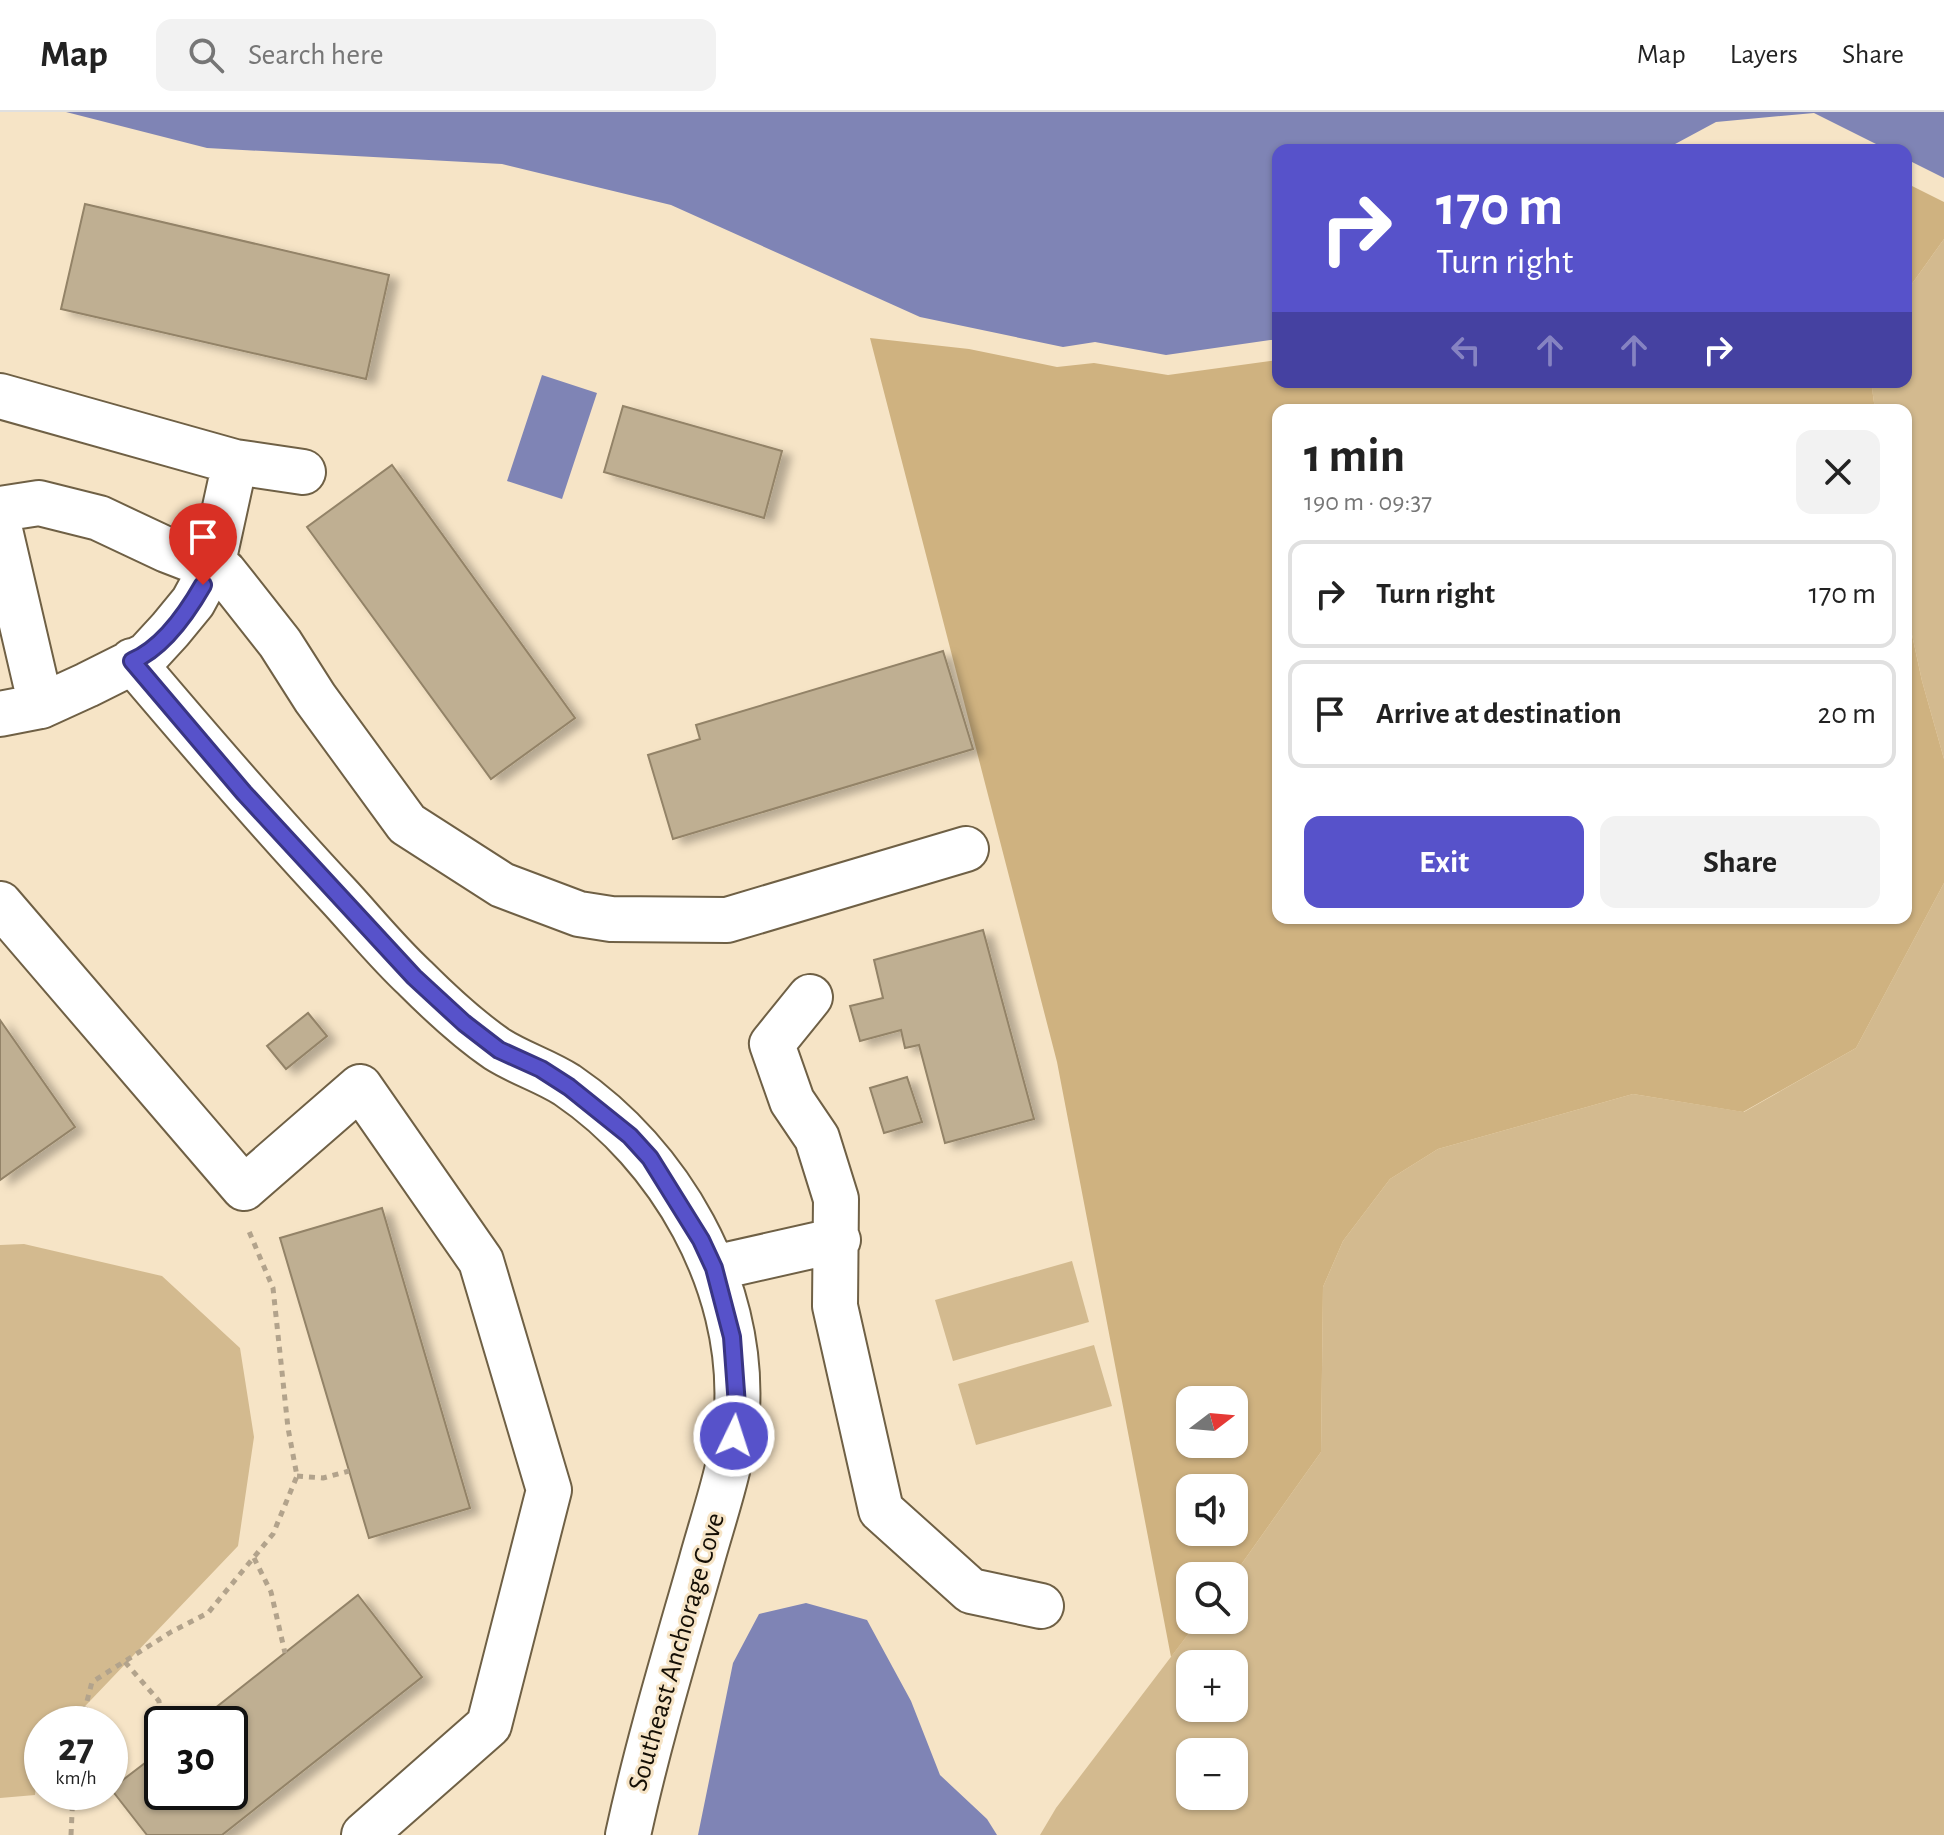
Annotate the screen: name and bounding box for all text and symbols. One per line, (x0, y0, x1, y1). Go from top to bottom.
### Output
search box (156, 19, 716, 91)
icon: search (184, 33, 228, 77)
text: Map (40, 36, 108, 74)
text: Search here (248, 40, 384, 70)
text: Map (1637, 41, 1686, 69)
text: Layers (1730, 41, 1798, 69)
text: Share (1842, 41, 1904, 69)
icon: right (1304, 176, 1408, 280)
text: 170 m (1436, 179, 1563, 235)
text: Turn right (1436, 244, 1573, 280)
icon: left (1444, 328, 1488, 372)
icon: ahead (1528, 328, 1572, 372)
icon: ahead (1612, 328, 1656, 372)
icon: right (1696, 328, 1740, 372)
button: close (1796, 430, 1880, 514)
text: 1 min (1304, 433, 1405, 481)
text: 190 m · 09:37 (1304, 489, 1432, 515)
pin (169, 503, 237, 585)
icon: arrive (181, 515, 225, 559)
icon: right (1308, 572, 1352, 616)
text: Turn right (1376, 579, 1495, 609)
text: 170 m (1808, 579, 1876, 609)
icon: arrive (1308, 692, 1352, 736)
text: Arrive at destination (1376, 699, 1622, 729)
text: 20 m (1818, 699, 1876, 729)
button: Exit (1304, 816, 1584, 908)
button: Share (1600, 816, 1880, 908)
north arrow (1176, 1386, 1248, 1458)
map controls (1176, 1386, 1248, 1810)
position arrow (692, 1394, 776, 1478)
button: sound (1176, 1474, 1248, 1546)
street label: Southeast Anchorage Cove (624, 1510, 730, 1794)
button: search (1176, 1562, 1248, 1634)
button: + (1176, 1650, 1248, 1722)
speed limit sign: 30 (144, 1706, 248, 1810)
text: 27 (58, 1728, 94, 1768)
button: − (1176, 1738, 1248, 1810)
text: km/h (55, 1768, 97, 1788)

